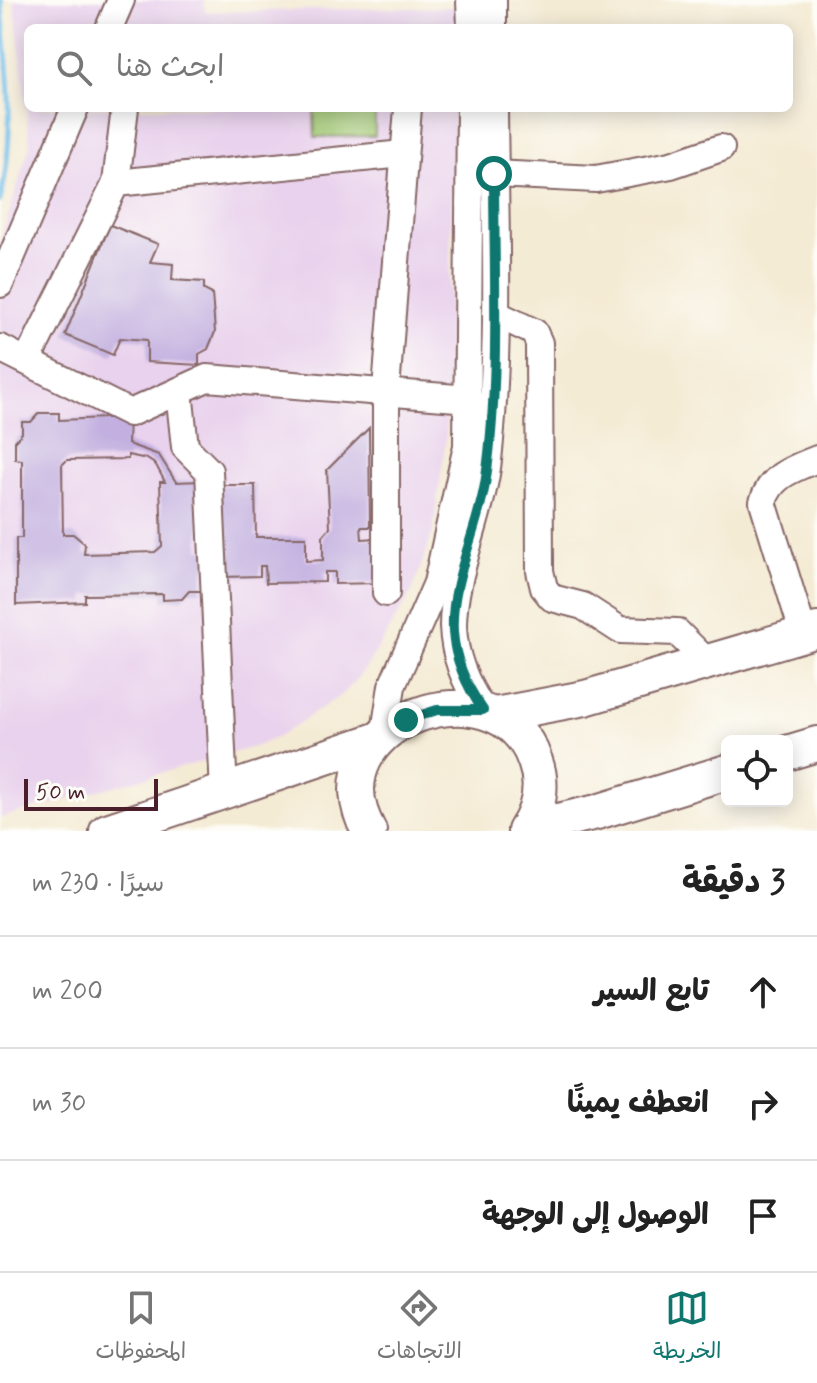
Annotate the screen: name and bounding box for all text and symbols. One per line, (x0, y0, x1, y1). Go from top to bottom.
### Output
search box (24, 24, 793, 112)
icon: search (52, 46, 96, 90)
text: ابحث هنا (116, 48, 224, 87)
route start (476, 156, 512, 192)
route end (388, 702, 424, 738)
map controls (721, 735, 793, 807)
button: locate (721, 735, 793, 807)
scale bar (24, 775, 158, 811)
text: 50 m (36, 779, 85, 807)
text: 3 دقيقة (682, 860, 785, 905)
text: سيرًا · 230 m (32, 867, 164, 901)
icon: ahead (741, 970, 785, 1014)
text: تابع السير (594, 972, 709, 1011)
text: 200 m (32, 975, 103, 1009)
icon: right (741, 1082, 785, 1126)
text: انعطف يمينًا (567, 1084, 709, 1123)
text: 30 m (32, 1087, 86, 1121)
icon: arrive (741, 1194, 785, 1238)
text: الوصول إلى الوجهة (482, 1196, 709, 1235)
tab: المحفوظات (95, 1286, 186, 1370)
tab: الاتجاهات (377, 1286, 462, 1370)
tab: الخريطة (653, 1286, 722, 1370)

